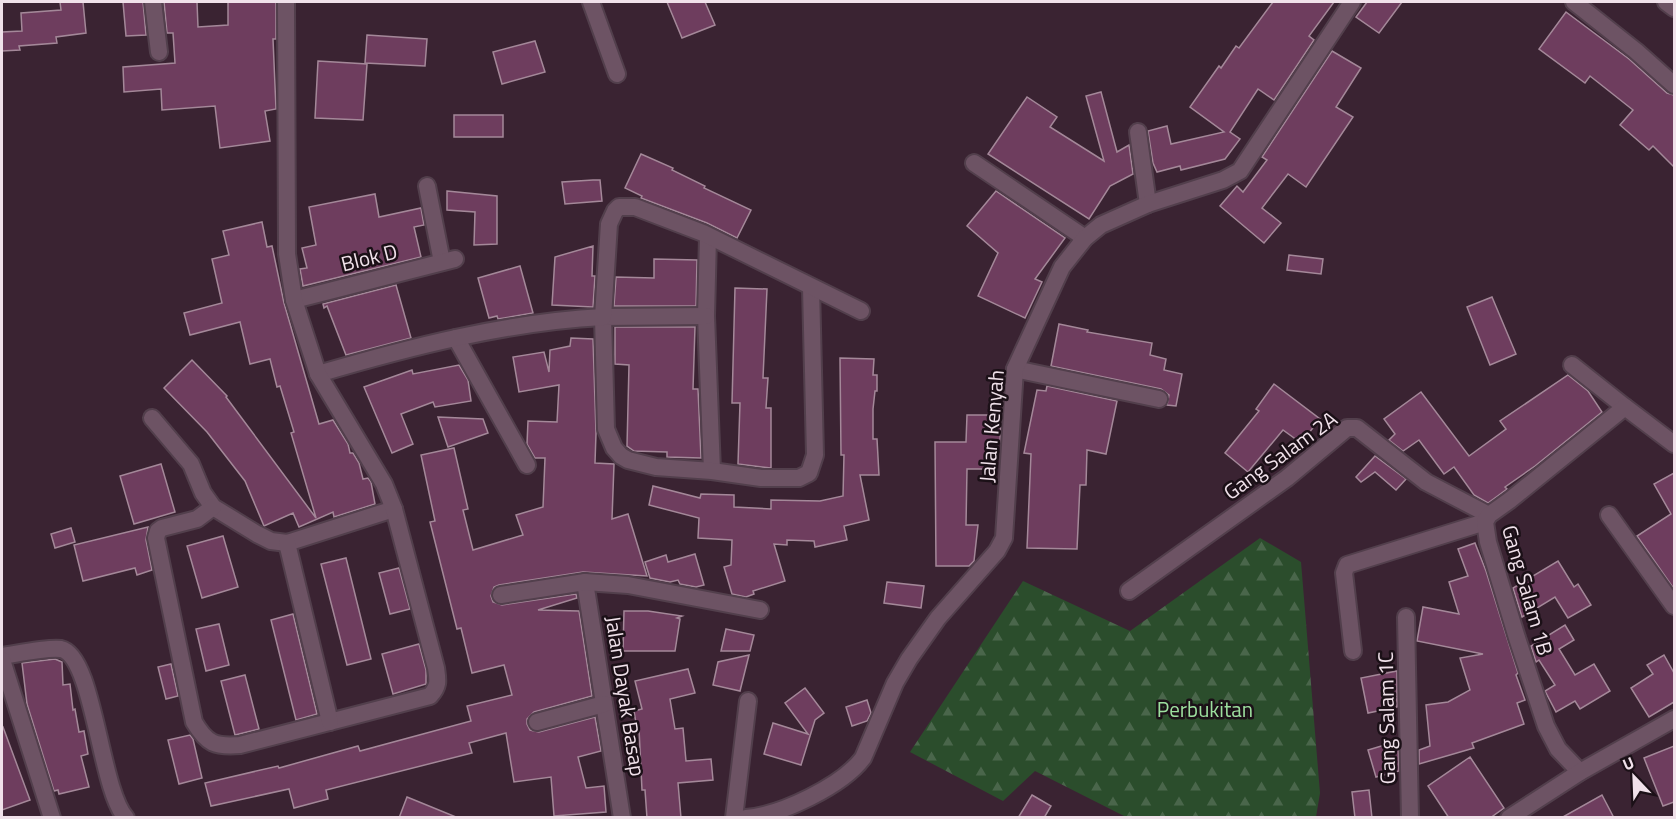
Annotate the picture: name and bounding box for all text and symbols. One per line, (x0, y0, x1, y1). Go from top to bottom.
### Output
street label: Blok D (337, 235, 401, 279)
street label: Jalan Kenyah (970, 368, 1012, 484)
street label: Gang Salam 2A (1216, 402, 1344, 507)
street label: Gang Salam 1B (1494, 521, 1562, 659)
street label: Jalan Dayak Basap (598, 614, 654, 778)
street label: Gang Salam 1C (1369, 651, 1403, 785)
park label: Perbukitan (1157, 693, 1253, 725)
north arrow (1604, 747, 1664, 807)
text: U (1619, 750, 1638, 776)

